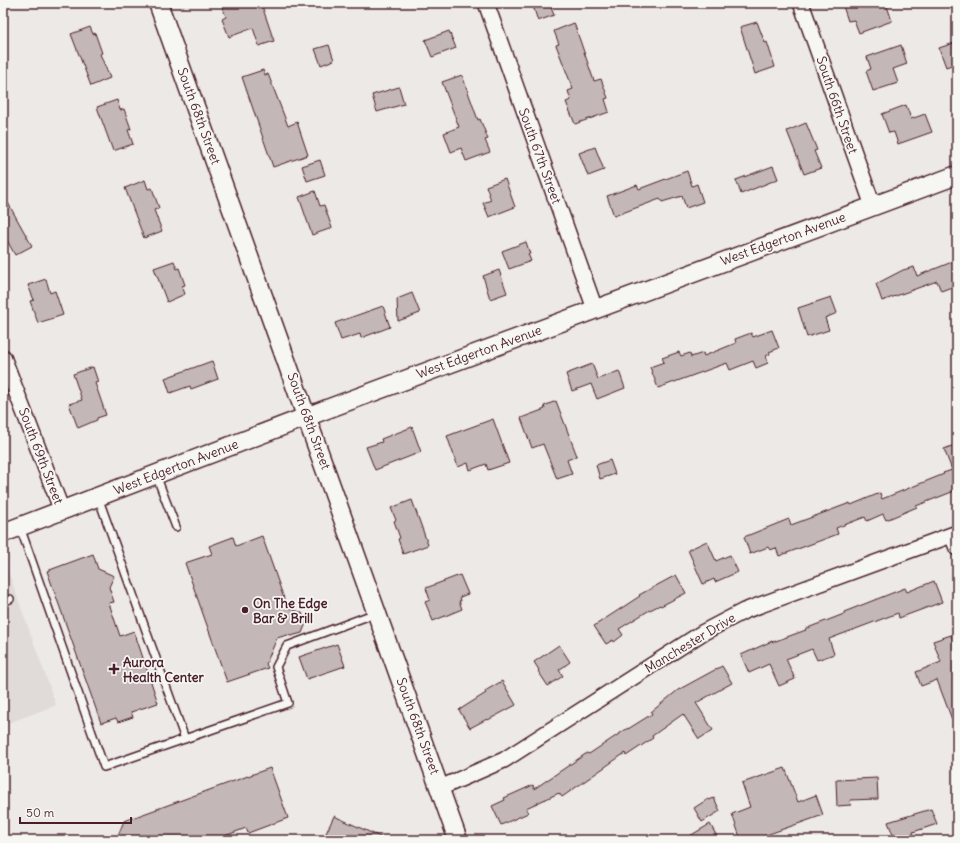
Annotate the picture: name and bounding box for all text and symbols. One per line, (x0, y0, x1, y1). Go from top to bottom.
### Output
street label: South 66th Street (812, 54, 862, 156)
street label: South 68th Street (174, 65, 225, 167)
street label: South 67th Street (515, 106, 565, 207)
street label: West Edgerton Avenue (718, 208, 848, 270)
street label: West Edgerton Avenue (414, 321, 544, 383)
street label: South 68th Street (284, 370, 335, 472)
street label: South 69th Street (15, 405, 67, 507)
street label: West Edgerton Avenue (111, 435, 241, 499)
place label: On The Edge Bar & Brill (253, 595, 327, 627)
marker: On The Edge Bar & Brill (240, 605, 250, 615)
street label: Manchester Drive (642, 609, 738, 677)
place label: Aurora Health Center (123, 654, 204, 686)
marker: Aurora Health Center (108, 663, 120, 675)
street label: South 68th Street (393, 675, 444, 777)
scale bar (20, 799, 131, 825)
text: 50 m (26, 805, 55, 820)

